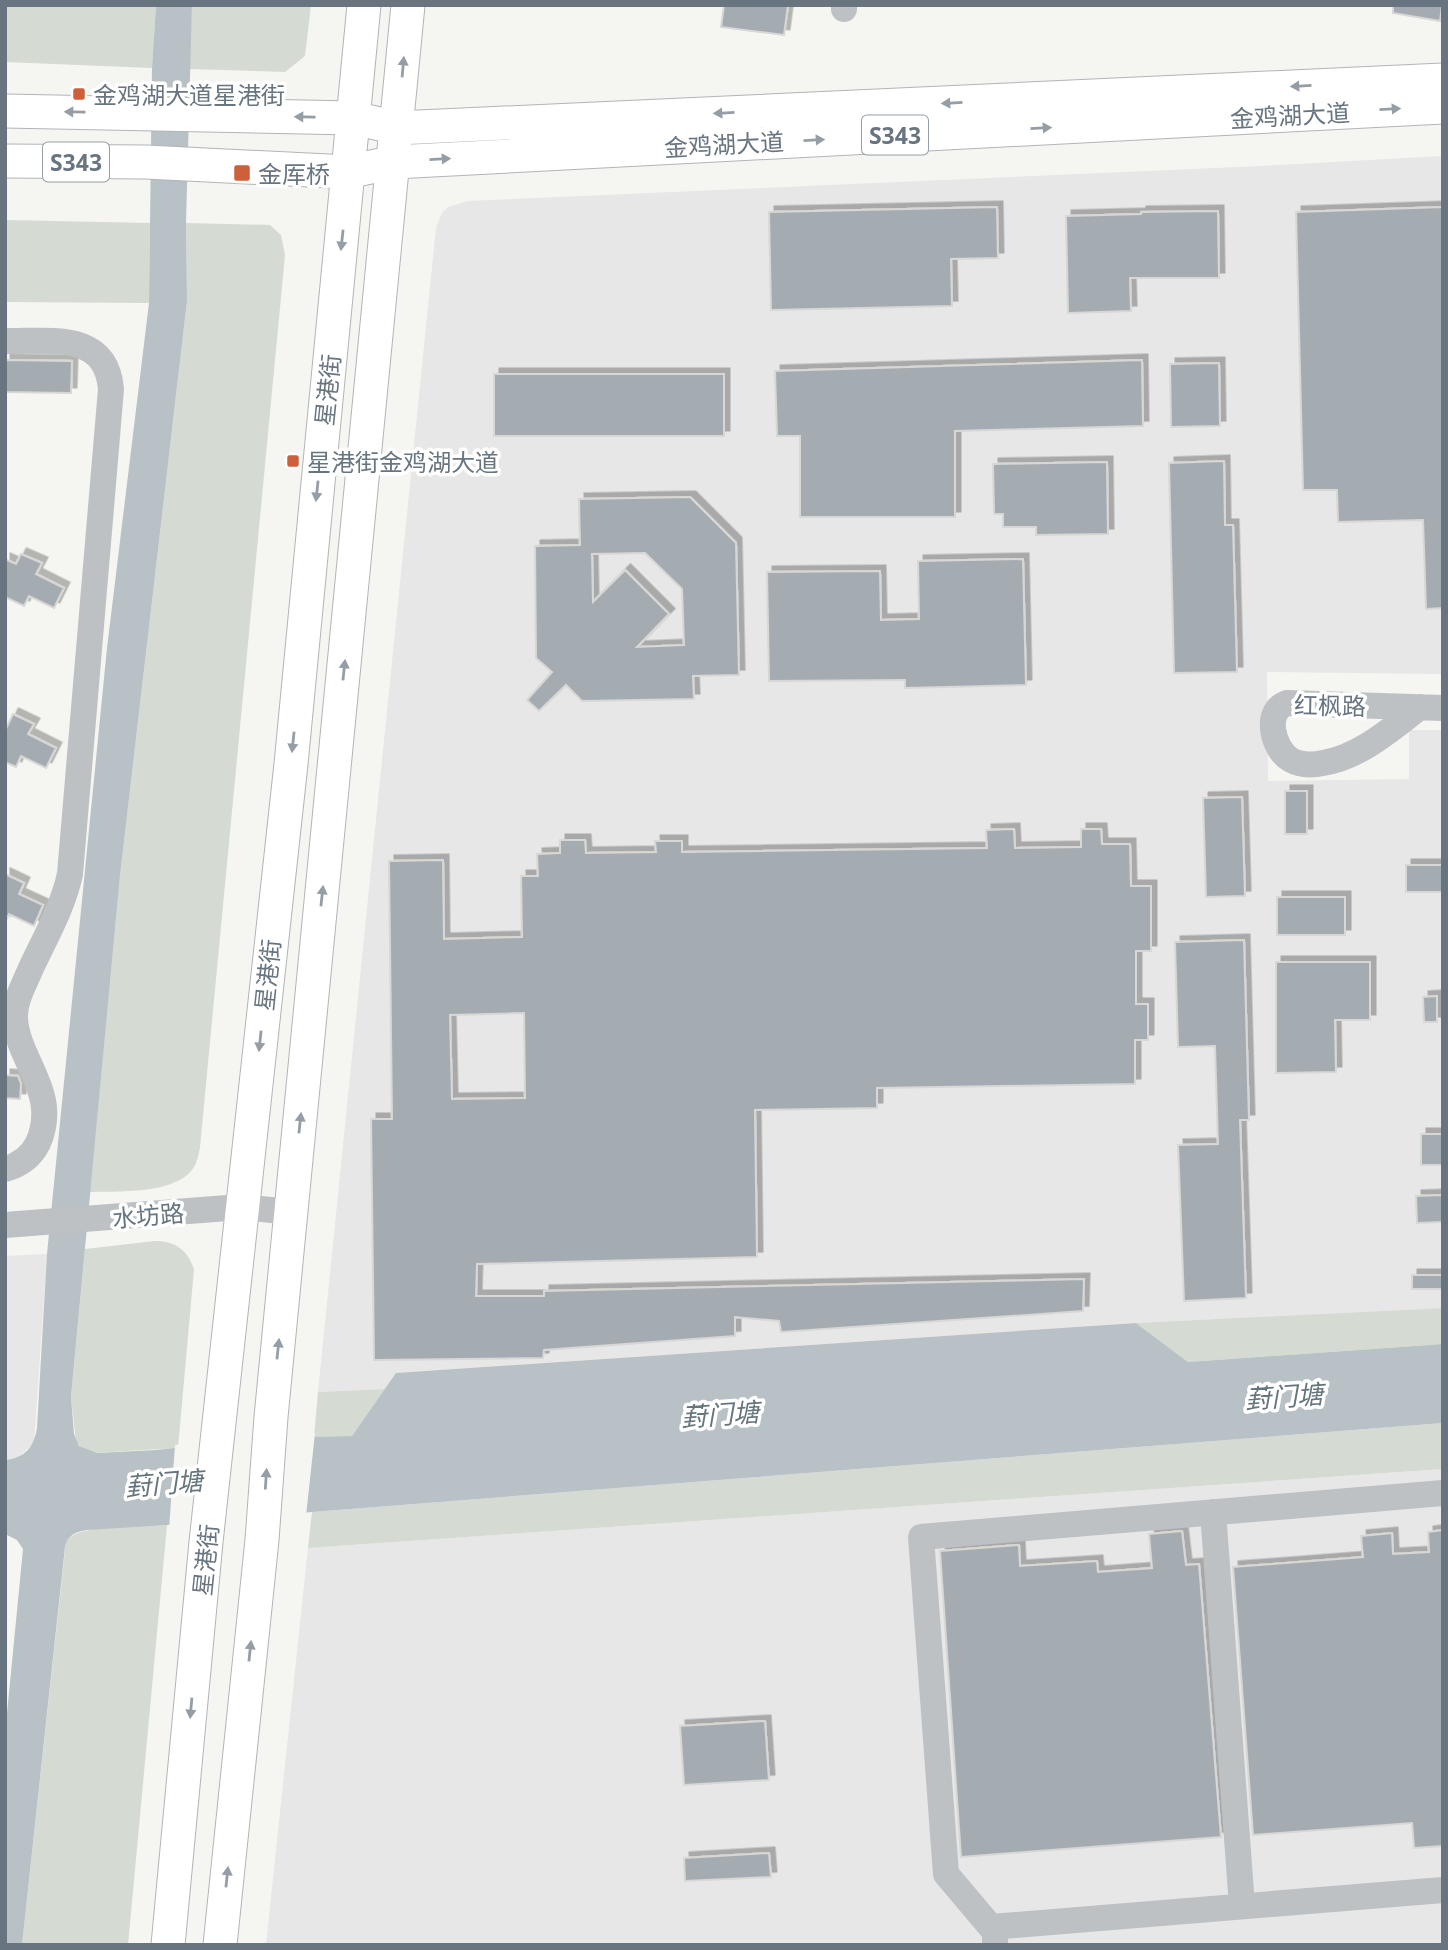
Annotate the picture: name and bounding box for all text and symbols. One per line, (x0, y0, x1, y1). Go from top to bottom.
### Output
one-way arrow (397, 56, 408, 78)
place label: 金鸡湖大道星港街 (93, 78, 285, 111)
one-way arrow (1290, 81, 1312, 92)
marker: 金鸡湖大道星港街 (71, 86, 87, 102)
street label: 金鸡湖大道 (1229, 95, 1351, 135)
one-way arrow (940, 97, 962, 108)
one-way arrow (1380, 104, 1402, 115)
one-way arrow (64, 106, 86, 118)
one-way arrow (713, 108, 735, 119)
one-way arrow (294, 111, 316, 122)
road number: S343 (862, 116, 928, 154)
one-way arrow (1030, 122, 1052, 133)
street label: 金鸡湖大道 (663, 124, 785, 164)
one-way arrow (803, 134, 825, 145)
road number: S343 (43, 142, 109, 182)
one-way arrow (429, 154, 451, 165)
place label: 金厍桥 (258, 157, 330, 190)
marker: 金厍桥 (232, 163, 252, 183)
one-way arrow (336, 229, 347, 251)
street label: 星港街 (307, 352, 347, 428)
place label: 星港街金鸡湖大道 (307, 445, 499, 478)
marker: 星港街金鸡湖大道 (285, 453, 301, 469)
one-way arrow (312, 480, 323, 502)
one-way arrow (339, 658, 350, 680)
street label: 红枫路 (1294, 688, 1366, 722)
one-way arrow (287, 731, 298, 753)
one-way arrow (317, 885, 328, 907)
street label: 星港街 (247, 937, 287, 1013)
one-way arrow (254, 1030, 265, 1052)
one-way arrow (295, 1111, 306, 1133)
street label: 水坊路 (111, 1195, 185, 1235)
one-way arrow (273, 1338, 284, 1360)
water label: 葑门塘 (1244, 1375, 1328, 1417)
water label: 葑门塘 (680, 1393, 764, 1435)
water label: 葑门塘 (124, 1461, 208, 1504)
one-way arrow (261, 1467, 272, 1489)
street label: 星港街 (185, 1522, 225, 1598)
one-way arrow (245, 1639, 256, 1661)
one-way arrow (185, 1697, 196, 1719)
one-way arrow (221, 1866, 232, 1888)

